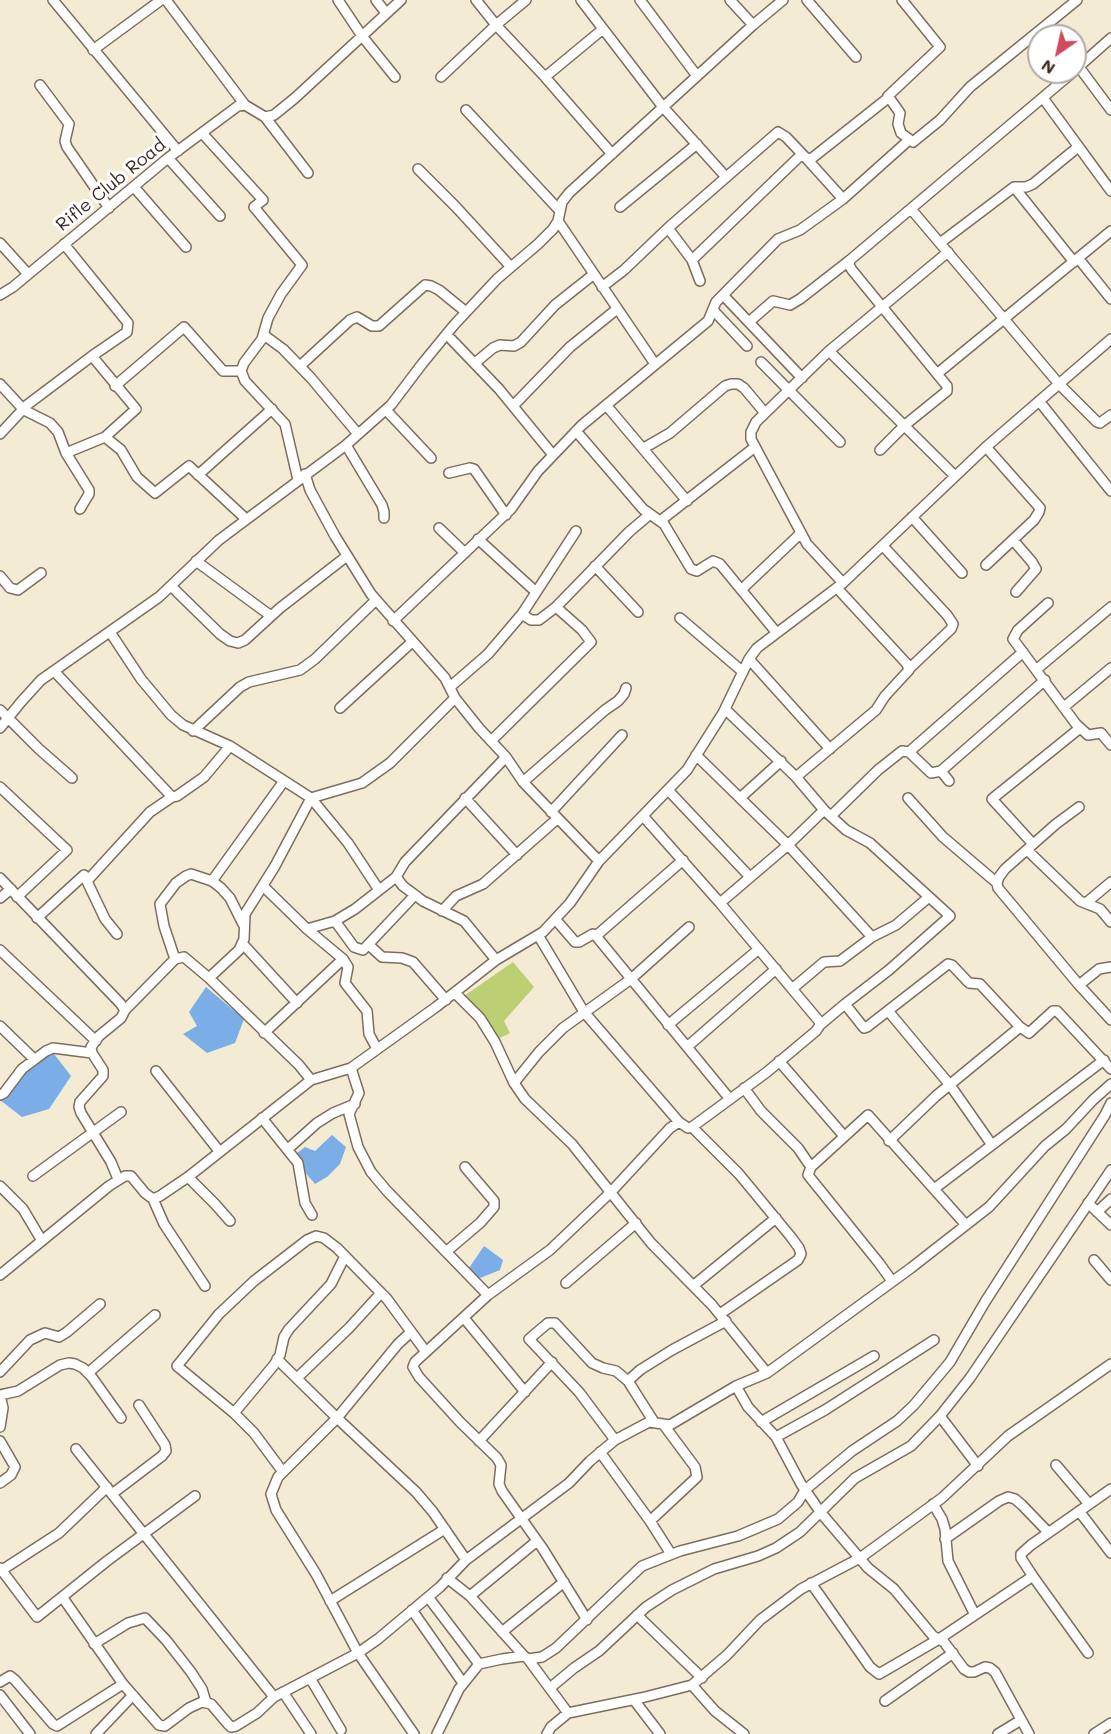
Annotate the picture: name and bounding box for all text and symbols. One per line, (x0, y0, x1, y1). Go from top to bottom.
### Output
north arrow (1027, 24, 1087, 84)
text: N (1037, 56, 1059, 80)
street label: Rifle Club Road (52, 134, 170, 236)

